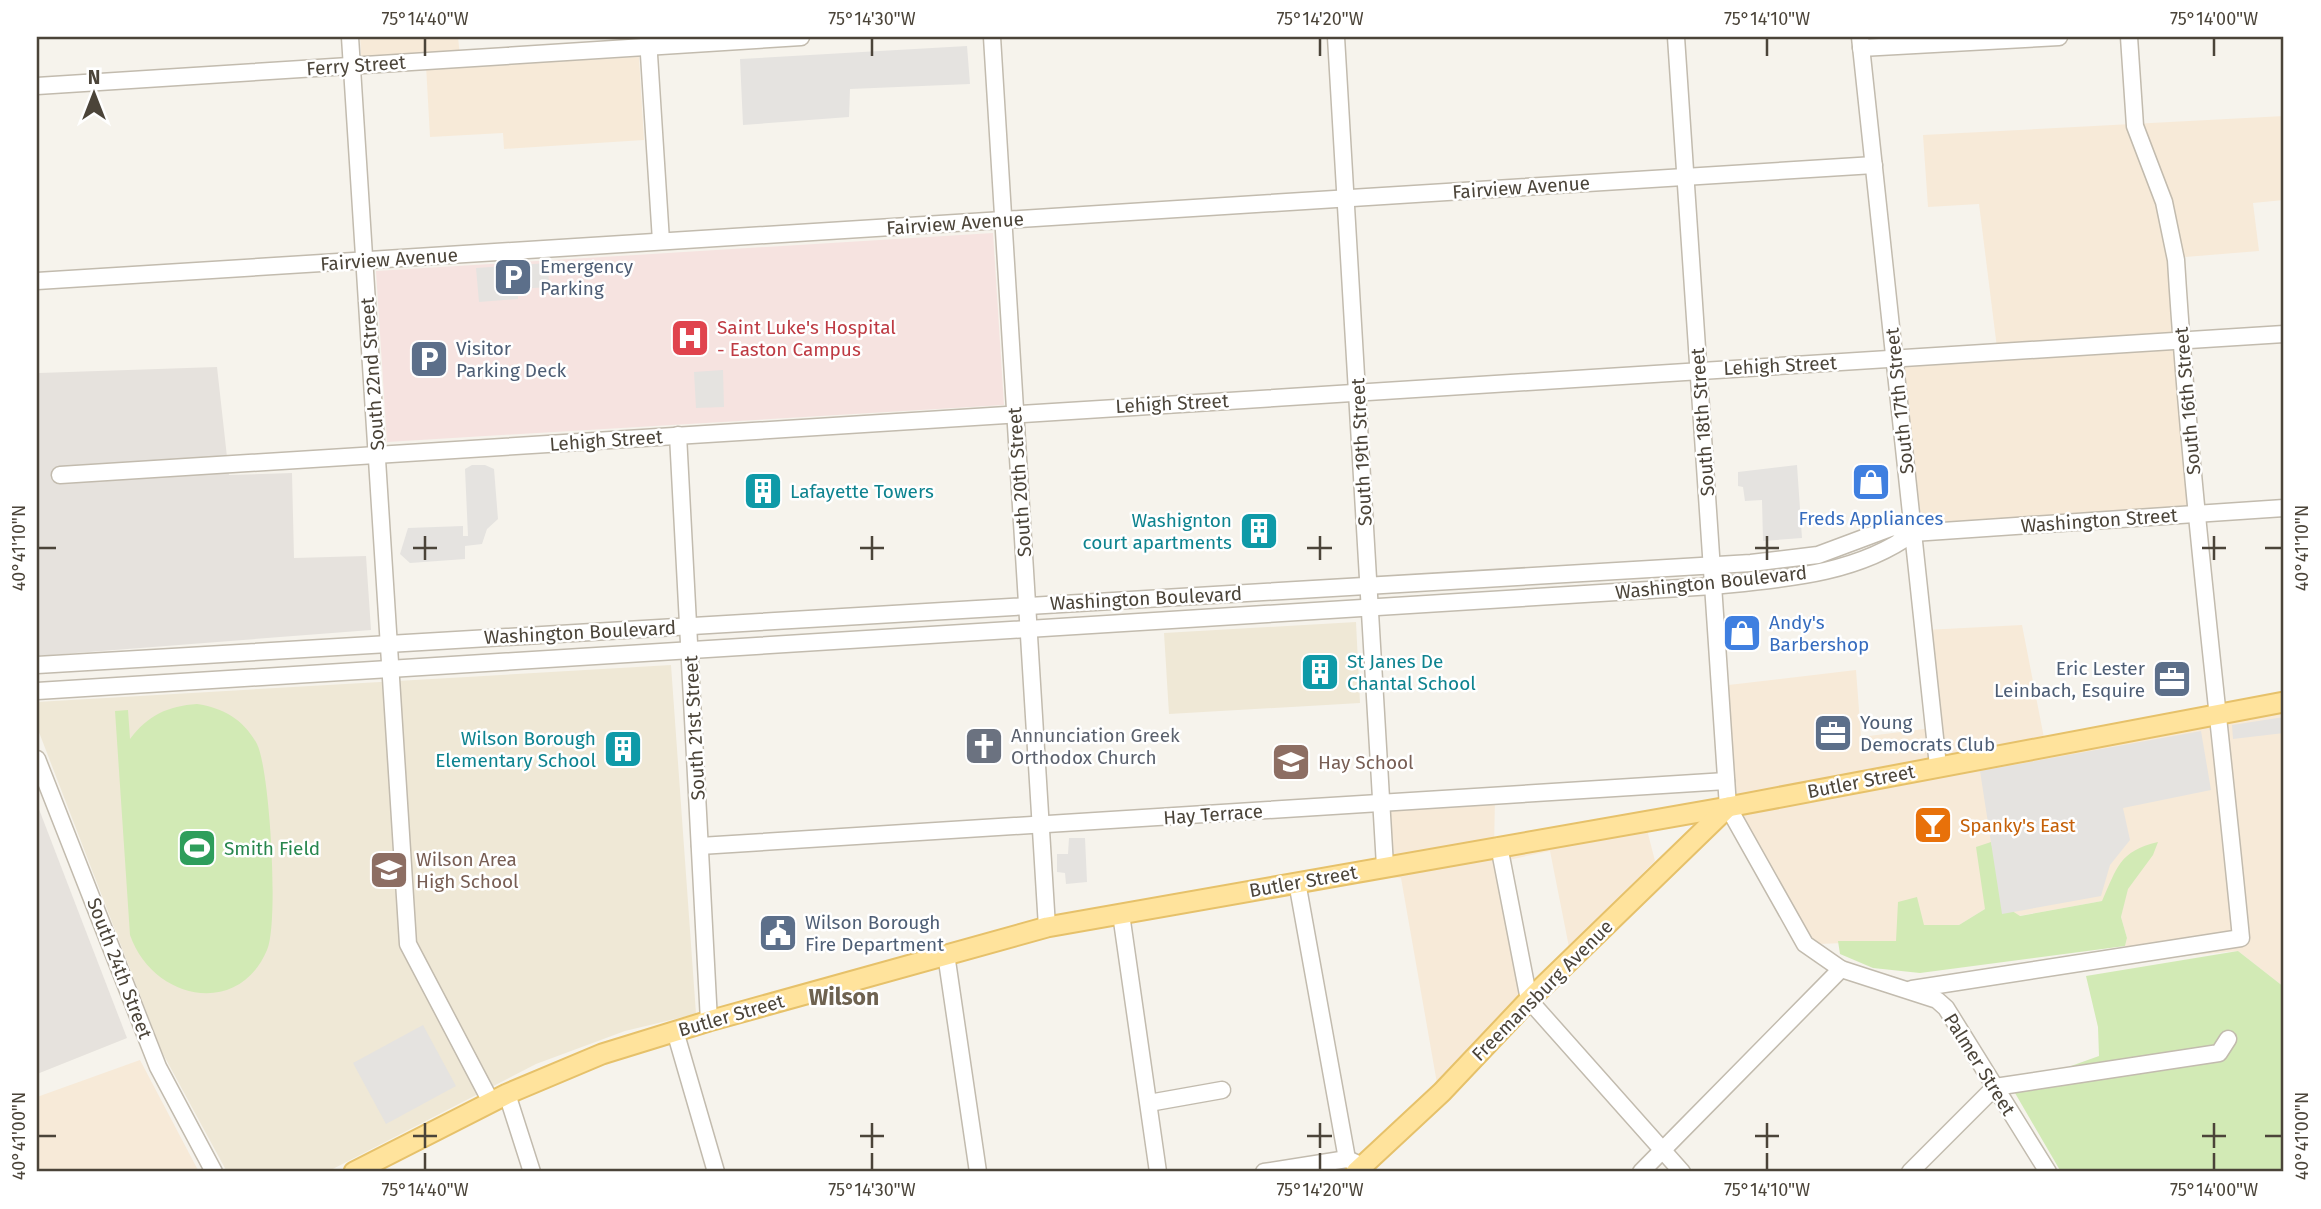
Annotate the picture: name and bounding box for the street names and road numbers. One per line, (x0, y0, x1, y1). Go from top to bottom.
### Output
street label: Ferry Street (306, 51, 407, 80)
street label: Fairview Avenue (1451, 171, 1591, 204)
street label: Fairview Avenue (885, 207, 1025, 240)
street label: Fairview Avenue (319, 243, 459, 276)
street label: South 22nd Street (356, 297, 389, 451)
street label: South 16th Street (2170, 326, 2205, 476)
street label: South 17th Street (1880, 327, 1919, 475)
street label: South 18th Street (1686, 347, 1719, 497)
street label: Lehigh Street (1723, 351, 1837, 380)
street label: South 19th Street (1346, 377, 1377, 527)
street label: Lehigh Street (1115, 389, 1229, 418)
street label: South 20th Street (1003, 406, 1036, 558)
street label: Lehigh Street (549, 425, 664, 456)
street label: Washington Street (2020, 504, 2178, 537)
street label: Washington Boulevard (1614, 561, 1808, 604)
street label: Washington Boulevard (1049, 582, 1243, 615)
street label: Washington Boulevard (483, 616, 677, 649)
street label: South 21st Street (679, 655, 710, 801)
street label: Butler Street (1805, 760, 1917, 803)
street label: Hay Terrace (1162, 800, 1264, 829)
street label: Butler Street (1247, 861, 1359, 902)
street label: South 24th Street (82, 894, 157, 1042)
street label: Freemansburg Avenue (1467, 915, 1618, 1066)
street label: Butler Street (676, 989, 787, 1042)
street label: Palmer Street (1939, 1009, 2020, 1120)

